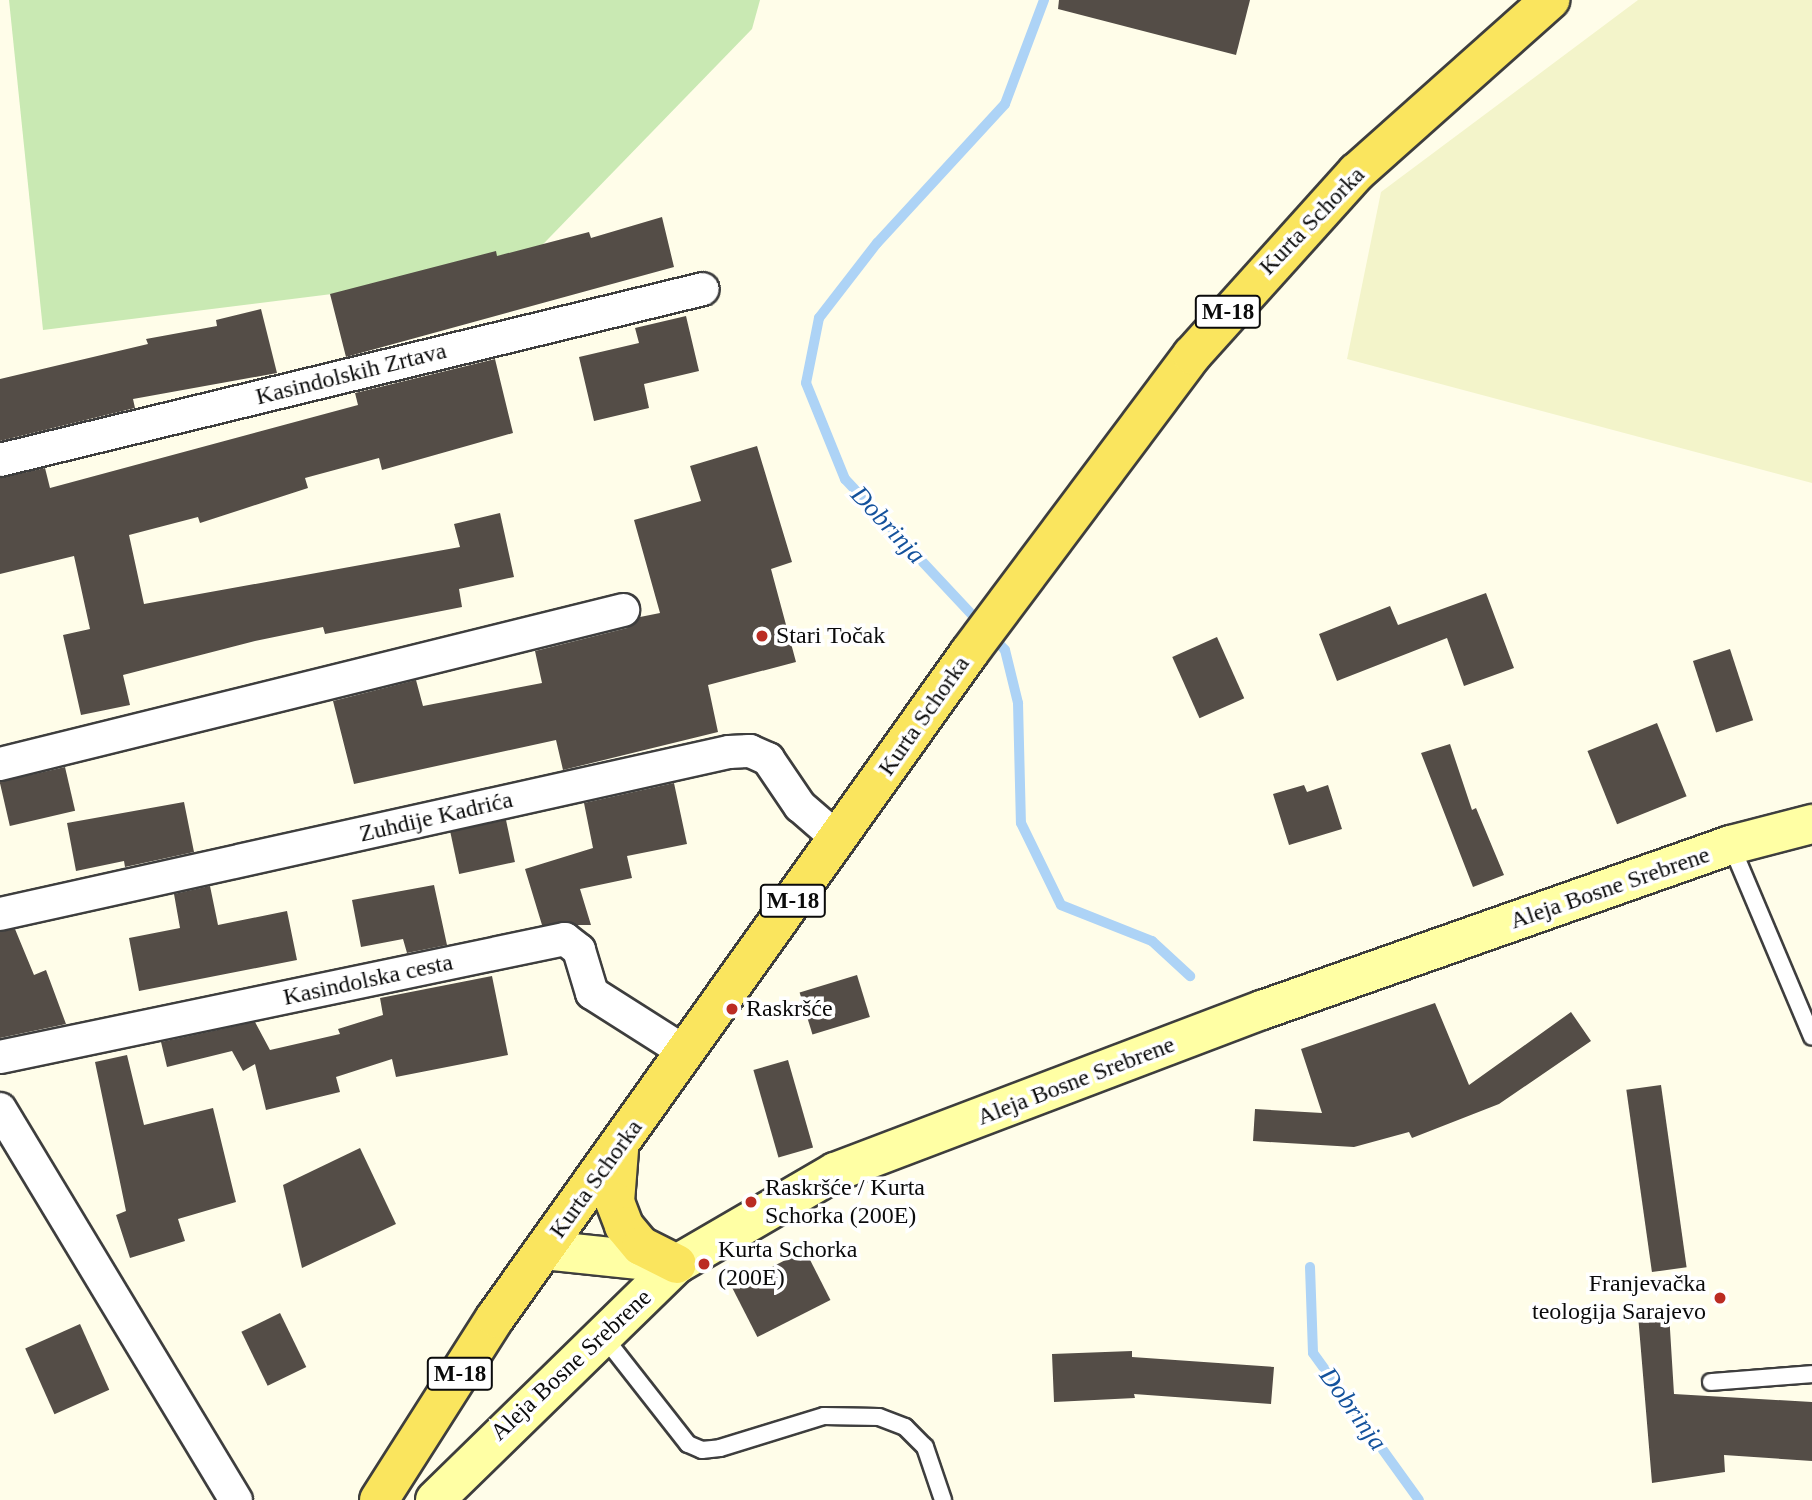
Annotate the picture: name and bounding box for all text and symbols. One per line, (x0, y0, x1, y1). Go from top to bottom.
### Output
street label: Kurta Schorka (1253, 161, 1371, 281)
road number: M-18 (1195, 292, 1261, 332)
street label: Kasindolskih Zrtava (253, 336, 449, 412)
water label: Dobrinja (844, 479, 932, 571)
place label: Stari Točak (776, 622, 886, 650)
marker: Stari Točak (754, 628, 770, 644)
street label: Kurta Schorka (872, 651, 976, 781)
street label: Zuhdije Kadrića (356, 785, 516, 849)
street label: Aleja Bosne Srebrene (1506, 840, 1714, 936)
road number: M-18 (760, 882, 826, 920)
street label: Kasindolska cesta (281, 948, 455, 1012)
place label: Raskršće (746, 995, 833, 1023)
marker: Raskršće (724, 1001, 740, 1017)
street label: Aleja Bosne Srebrene (973, 1030, 1179, 1132)
street label: Kurta Schorka (543, 1114, 649, 1244)
place label: Raskršće / Kurta Schorka (200E) (765, 1174, 925, 1230)
marker: Raskršće / Kurta Schorka (200E) (743, 1194, 759, 1210)
place label: Kurta Schorka (200E) (718, 1236, 857, 1292)
marker: Kurta Schorka (200E) (696, 1256, 712, 1272)
place label: Franjevačka teologija Sarajevo (1532, 1270, 1706, 1326)
street label: Aleja Bosne Srebrene (485, 1283, 657, 1447)
marker: Franjevačka teologija Sarajevo (1712, 1290, 1728, 1306)
road number: M-18 (427, 1354, 493, 1394)
water label: Dobrinja (1312, 1361, 1394, 1457)

